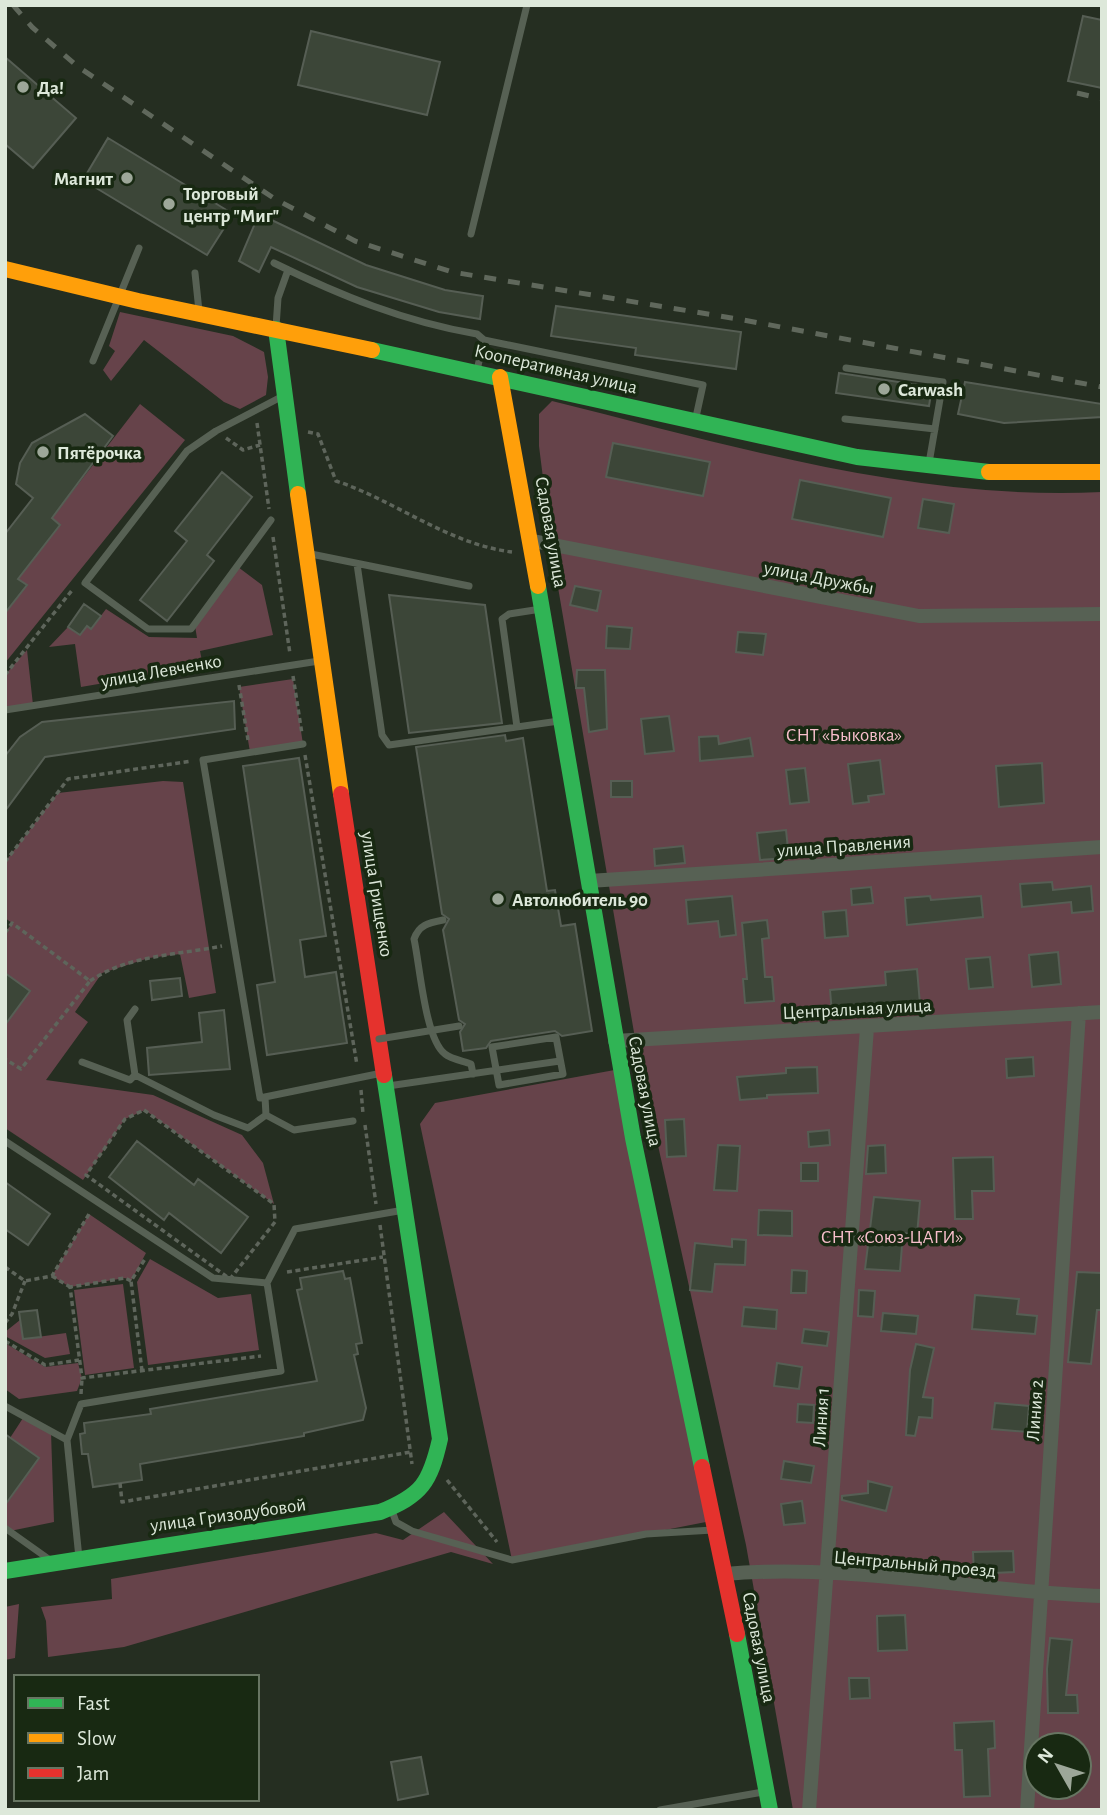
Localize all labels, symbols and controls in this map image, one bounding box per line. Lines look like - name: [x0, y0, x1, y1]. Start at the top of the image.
- marker: Да!: [15, 79, 31, 95]
- place label: Да!: [37, 79, 64, 98]
- place label: Магнит: [54, 170, 114, 189]
- marker: Магнит: [119, 170, 135, 186]
- place label: Торговый центр "Миг": [183, 185, 279, 226]
- marker: Торговый центр "Миг": [161, 196, 177, 212]
- street label: Кооперативная улица: [472, 341, 639, 398]
- marker: Carwash: [876, 381, 892, 397]
- place label: Carwash: [898, 381, 963, 400]
- marker: Пятёрочка: [35, 444, 51, 460]
- place label: Пятёрочка: [57, 444, 142, 463]
- street label: Садовая улица: [531, 475, 570, 590]
- street label: улица Дружбы: [761, 558, 875, 598]
- street label: улица Левченко: [99, 652, 223, 692]
- park label: СНТ «Быковка»: [786, 726, 902, 745]
- street label: улица Грищенко: [357, 829, 396, 958]
- street label: улица Правления: [775, 832, 912, 861]
- marker: Автолюбитель 90: [490, 891, 506, 907]
- place label: Автолюбитель 90: [512, 891, 648, 910]
- street label: Центральная улица: [782, 996, 933, 1023]
- street label: Садовая улица: [624, 1034, 665, 1149]
- park label: СНТ «Союз-ЦАГИ»: [821, 1228, 963, 1247]
- street label: Линия 2: [1024, 1378, 1047, 1441]
- street label: Линия 1: [810, 1387, 833, 1447]
- street label: улица Гризодубовой: [148, 1495, 307, 1536]
- street label: Центральный проезд: [833, 1548, 997, 1581]
- street label: Садовая улица: [738, 1590, 779, 1705]
- legend: [14, 1675, 259, 1801]
- text: Fast: [77, 1693, 110, 1714]
- text: Slow: [77, 1728, 116, 1749]
- north arrow: [1023, 1731, 1093, 1801]
- text: N: [1034, 1745, 1057, 1767]
- text: Jam: [77, 1763, 109, 1784]

